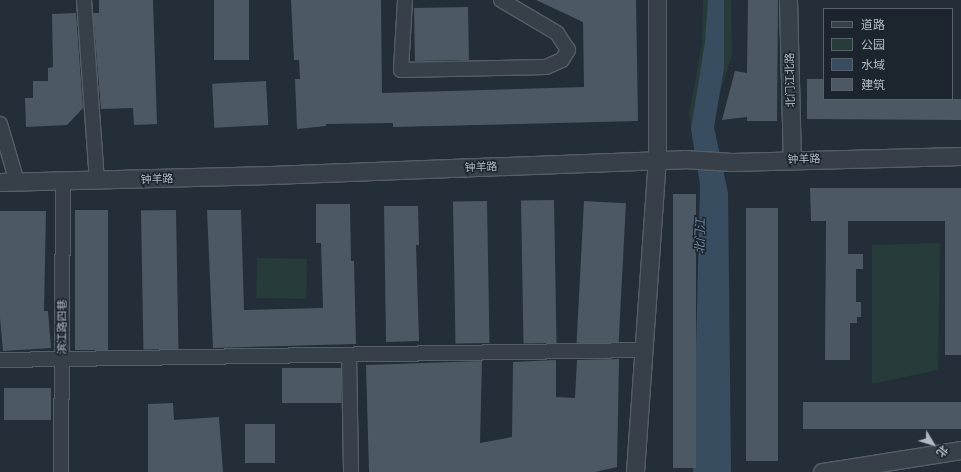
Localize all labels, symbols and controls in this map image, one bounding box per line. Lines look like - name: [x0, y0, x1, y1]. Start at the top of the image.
- legend: [823, 8, 953, 100]
- text: 道路: [861, 17, 885, 33]
- text: 公园: [861, 37, 885, 53]
- street label: 北门江北路: [783, 52, 797, 108]
- text: 水域: [861, 57, 885, 73]
- text: 建筑: [861, 77, 885, 93]
- street label: 钟羊路: [787, 152, 821, 166]
- street label: 钟羊路: [464, 160, 498, 174]
- street label: 钟羊路: [140, 172, 174, 186]
- water label: 北门江: [693, 218, 709, 254]
- street label: 滨江路四巷: [55, 300, 69, 354]
- north arrow: [913, 424, 953, 464]
- text: 北: [934, 443, 951, 460]

